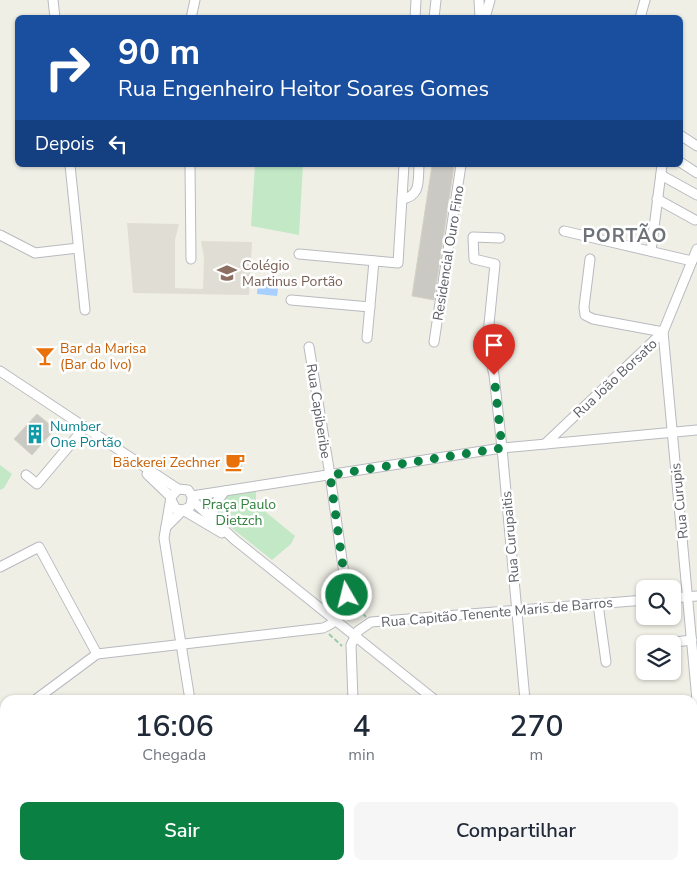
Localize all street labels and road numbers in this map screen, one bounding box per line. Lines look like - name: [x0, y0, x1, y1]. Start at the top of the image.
- street label: Residencial Ouro Fino: [428, 184, 469, 322]
- street label: Rua João Borsato: [569, 334, 662, 422]
- street label: Rua Capiberibe: [302, 362, 335, 460]
- street label: Rua Curupis: [666, 462, 693, 540]
- street label: Rua Curupaitis: [497, 490, 524, 584]
- street label: Rua Capitão Tenente Maris de Barros: [380, 593, 614, 632]

